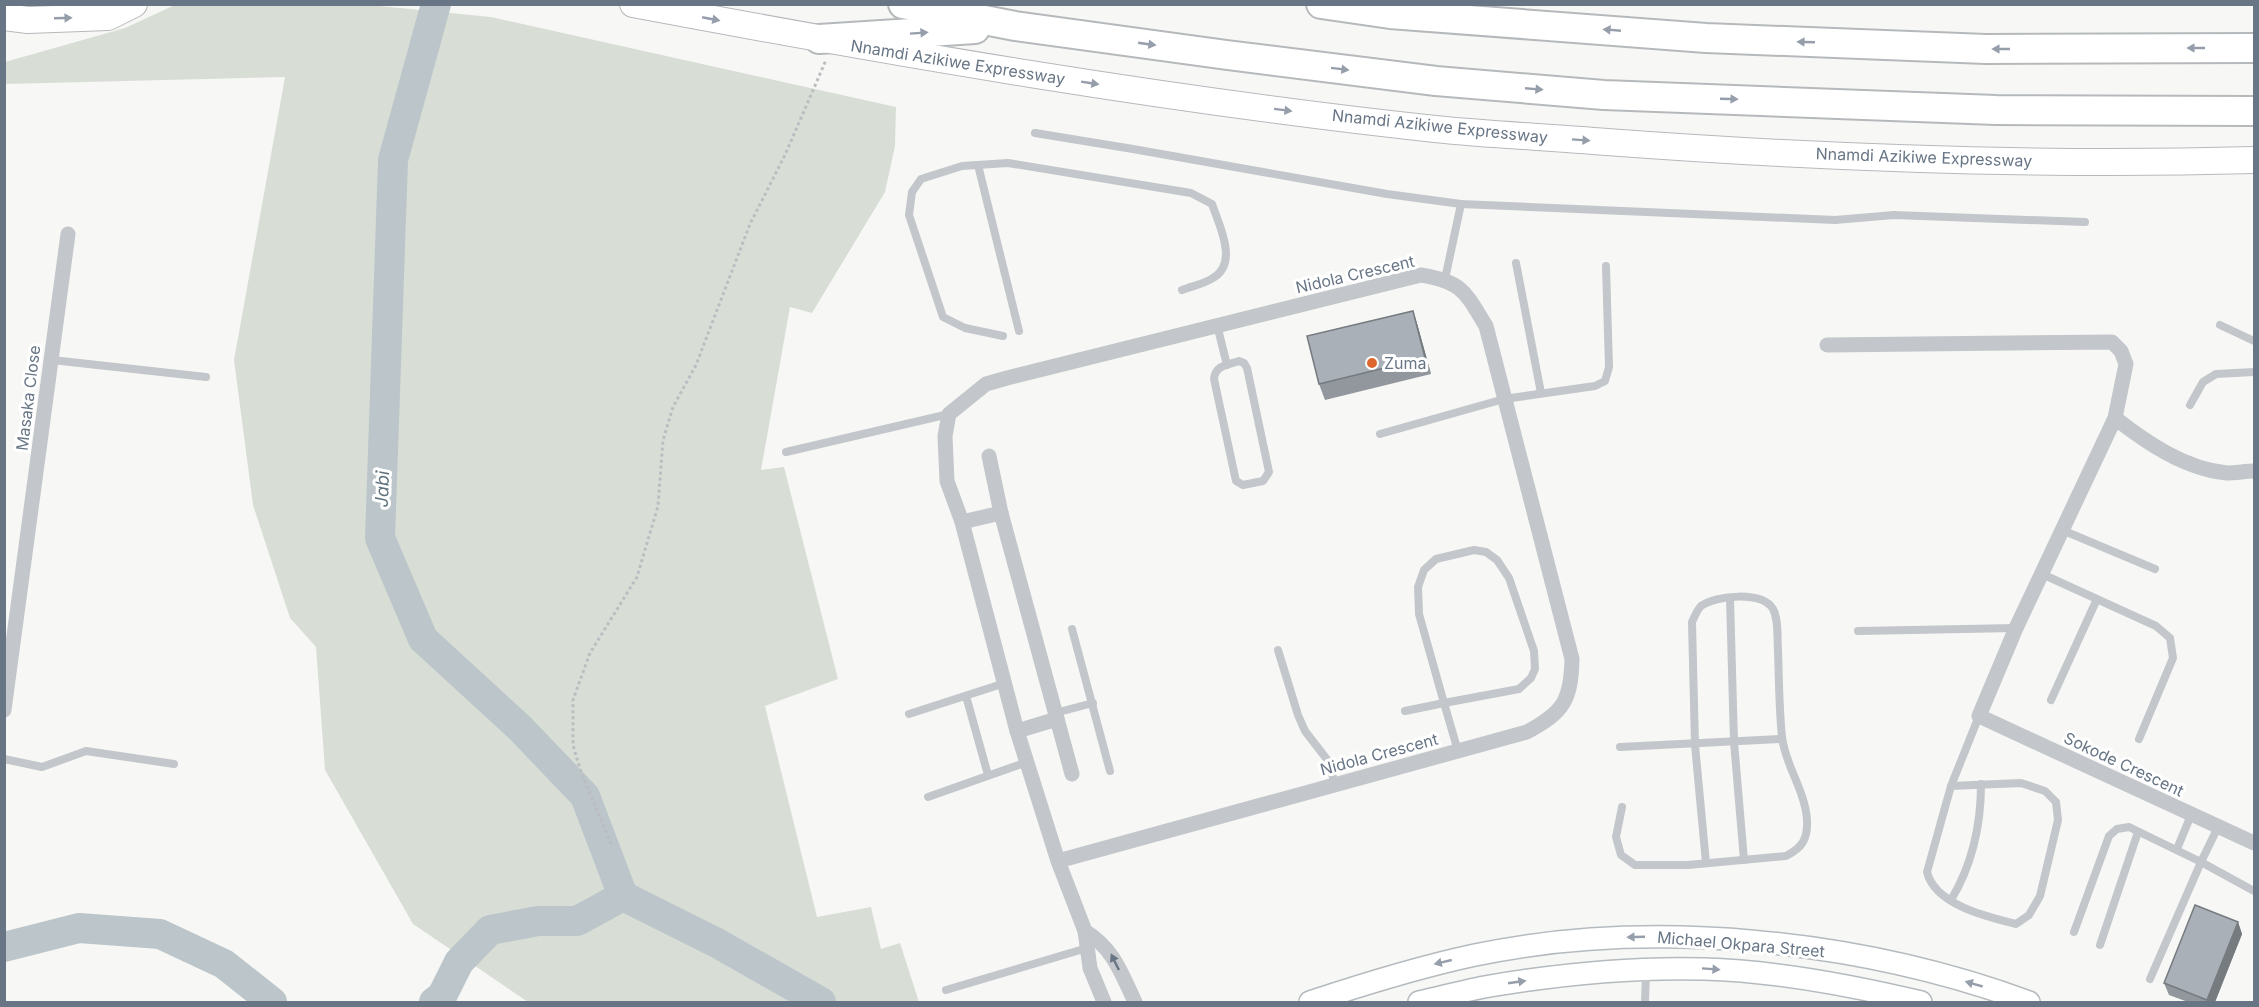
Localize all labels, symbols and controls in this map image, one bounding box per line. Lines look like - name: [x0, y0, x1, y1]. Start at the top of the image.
- one-way arrow: [53, 14, 72, 23]
- one-way arrow: [702, 15, 721, 24]
- one-way arrow: [1602, 25, 1621, 35]
- one-way arrow: [909, 28, 928, 37]
- street label: Nnamdi Azikiwe Expressway: [849, 35, 1067, 89]
- one-way arrow: [1797, 37, 1816, 46]
- one-way arrow: [1137, 39, 1156, 48]
- one-way arrow: [2187, 43, 2206, 53]
- one-way arrow: [1992, 44, 2011, 54]
- one-way arrow: [1331, 64, 1350, 74]
- one-way arrow: [1080, 78, 1099, 87]
- one-way arrow: [1525, 84, 1544, 94]
- one-way arrow: [1719, 95, 1738, 104]
- one-way arrow: [1273, 105, 1292, 114]
- street label: Nnamdi Azikiwe Expressway: [1331, 105, 1549, 147]
- one-way arrow: [1572, 135, 1591, 145]
- street label: Nnamdi Azikiwe Expressway: [1815, 143, 2033, 171]
- street label: Nidola Crescent: [1294, 251, 1416, 297]
- street label: Masaka Close: [12, 344, 44, 452]
- place label: Zuma: [1384, 353, 1427, 373]
- marker: Zuma: [1365, 356, 1379, 370]
- water label: Jabi: [371, 470, 393, 508]
- street label: Sokode Crescent: [2061, 727, 2187, 801]
- street label: Nidola Crescent: [1318, 729, 1440, 779]
- street label: Michael Okpara Street: [1656, 927, 1826, 961]
- one-way arrow: [1627, 933, 1646, 942]
- one-way arrow: [1111, 954, 1120, 971]
- one-way arrow: [1434, 958, 1452, 968]
- one-way arrow: [1702, 965, 1721, 974]
- one-way arrow: [1508, 977, 1527, 986]
- one-way arrow: [1964, 979, 1982, 988]

